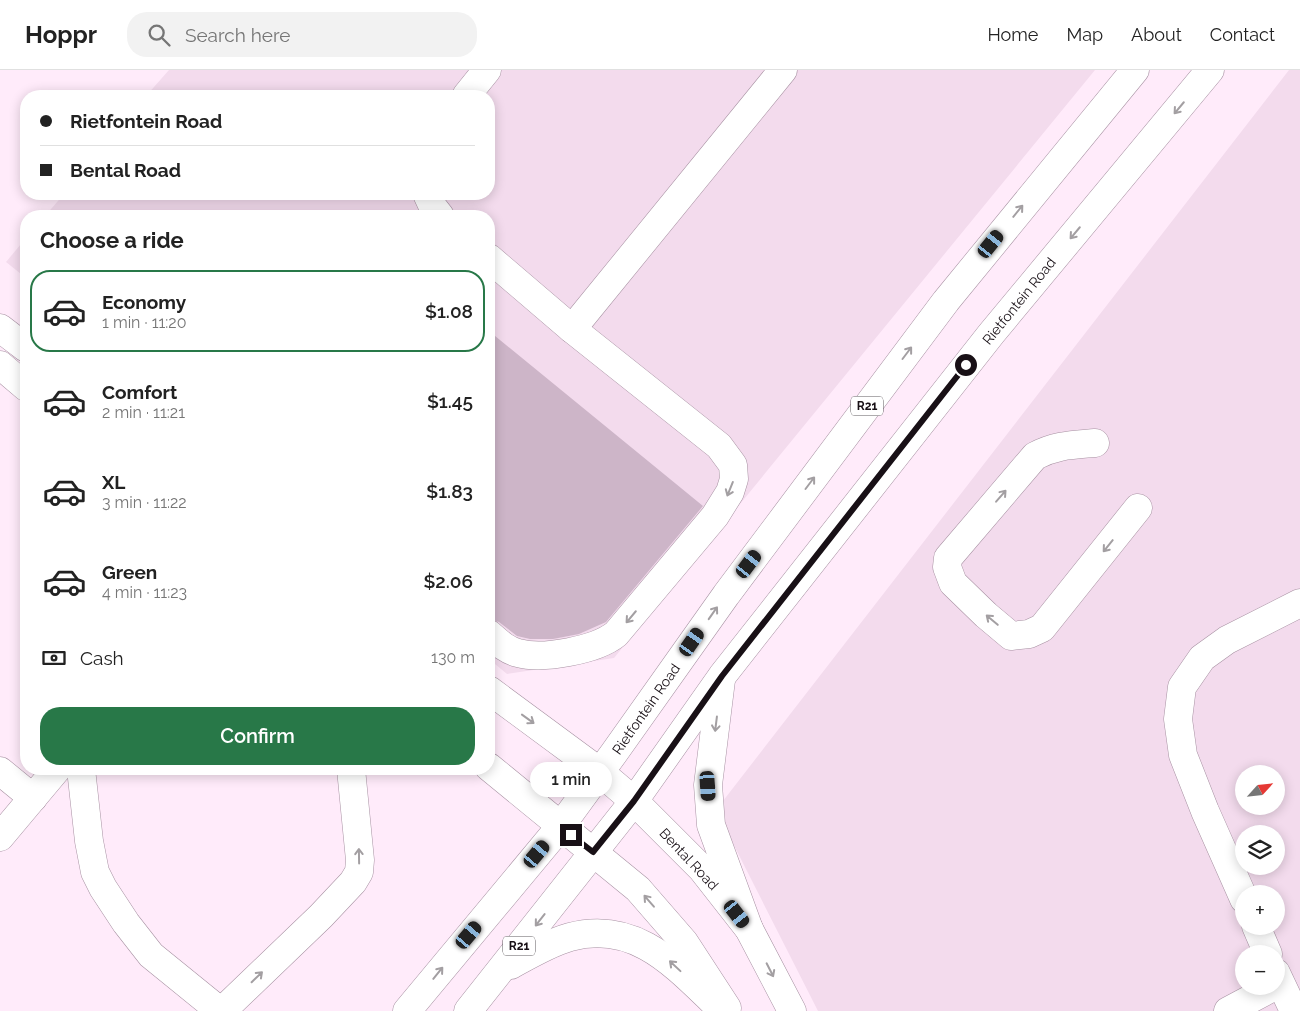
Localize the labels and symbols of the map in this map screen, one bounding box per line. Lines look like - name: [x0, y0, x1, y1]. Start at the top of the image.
- one-way arrow: [1173, 101, 1184, 114]
- one-way arrow: [1013, 205, 1024, 218]
- one-way arrow: [1069, 226, 1081, 239]
- car: [975, 228, 1006, 260]
- street label: Rietfontein Road: [979, 254, 1059, 348]
- one-way arrow: [902, 346, 912, 360]
- route start: [955, 354, 977, 376]
- road number: R21: [851, 396, 883, 416]
- one-way arrow: [805, 476, 815, 490]
- one-way arrow: [725, 481, 734, 496]
- one-way arrow: [996, 490, 1007, 503]
- one-way arrow: [1102, 539, 1113, 552]
- car: [733, 548, 764, 580]
- one-way arrow: [708, 606, 718, 620]
- one-way arrow: [625, 610, 636, 623]
- one-way arrow: [986, 615, 999, 626]
- car: [677, 625, 706, 659]
- street label: Rietfontein Road: [609, 661, 683, 757]
- one-way arrow: [521, 713, 534, 724]
- one-way arrow: [710, 716, 720, 732]
- callout: 1 min: [530, 762, 612, 798]
- north arrow: [1235, 765, 1285, 815]
- car: [699, 771, 716, 801]
- route end: [560, 824, 582, 846]
- street label: Bental Road: [656, 825, 722, 893]
- car: [521, 838, 552, 870]
- one-way arrow: [355, 849, 364, 865]
- one-way arrow: [643, 895, 655, 908]
- car: [721, 898, 752, 930]
- one-way arrow: [535, 913, 545, 927]
- car: [453, 919, 484, 951]
- road number: R21: [503, 936, 535, 956]
- one-way arrow: [668, 960, 681, 972]
- one-way arrow: [766, 962, 775, 977]
- one-way arrow: [432, 967, 444, 980]
- one-way arrow: [251, 971, 263, 983]

